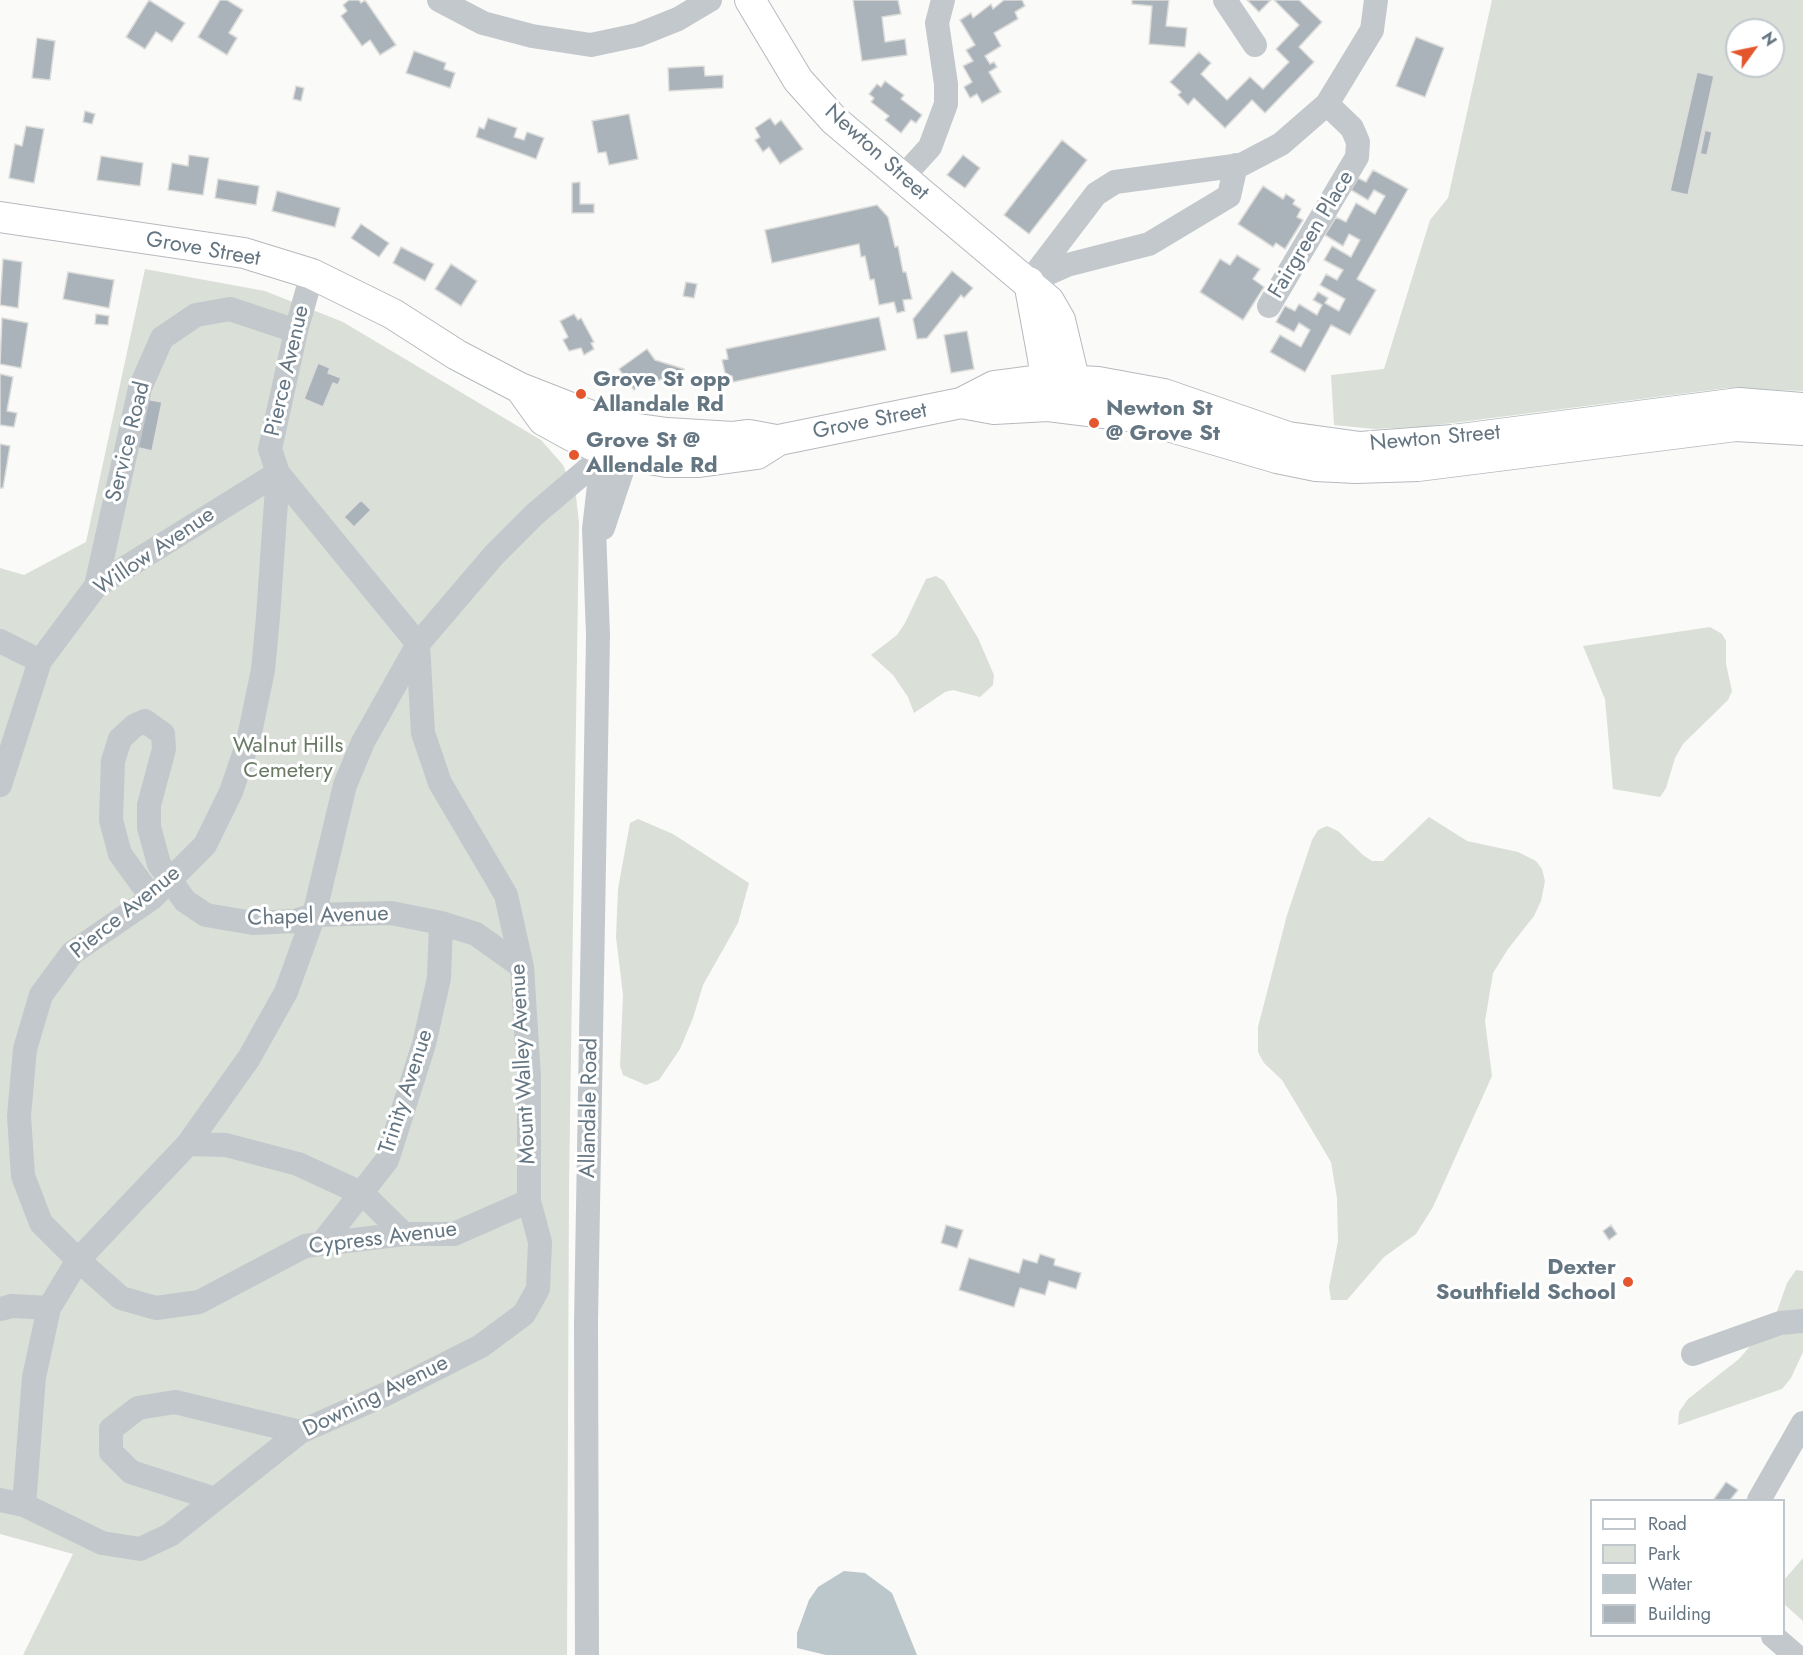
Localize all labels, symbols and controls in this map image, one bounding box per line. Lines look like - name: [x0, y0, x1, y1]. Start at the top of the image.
- north arrow: [1725, 18, 1785, 78]
- text: N: [1756, 27, 1782, 51]
- street label: Newton Street: [819, 99, 933, 207]
- street label: Fairgreen Place: [1264, 166, 1360, 304]
- street label: Grove Street: [144, 227, 262, 273]
- street label: Pierce Avenue: [260, 303, 316, 439]
- place label: Grove St opp Allandale Rd: [593, 368, 730, 420]
- street label: Service Road: [101, 379, 157, 505]
- marker: Grove St opp Allandale Rd: [574, 387, 588, 401]
- place label: Newton St @ Grove St: [1106, 397, 1220, 448]
- street label: Grove Street: [811, 398, 929, 446]
- marker: Newton St @ Grove St: [1087, 416, 1101, 430]
- street label: Newton Street: [1369, 420, 1501, 458]
- place label: Grove St @ Allendale Rd: [586, 429, 718, 481]
- marker: Grove St @ Allendale Rd: [567, 448, 581, 462]
- street label: Willow Avenue: [90, 502, 220, 602]
- park label: Walnut Hills Cemetery: [233, 734, 343, 786]
- street label: Pierce Avenue: [66, 861, 186, 965]
- street label: Chapel Avenue: [247, 901, 389, 933]
- street label: Mount Walley Avenue: [506, 963, 542, 1165]
- street label: Trinity Avenue: [374, 1027, 440, 1157]
- street label: Allandale Road: [576, 1038, 604, 1178]
- street label: Cypress Avenue: [308, 1217, 458, 1261]
- place label: Dexter Southfield School: [1436, 1256, 1616, 1308]
- marker: Dexter Southfield School: [1621, 1275, 1635, 1289]
- street label: Downing Avenue: [299, 1350, 453, 1444]
- legend: [1590, 1499, 1785, 1637]
- text: Road: [1648, 1511, 1687, 1537]
- text: Park: [1648, 1541, 1680, 1567]
- text: Water: [1648, 1571, 1692, 1597]
- text: Building: [1648, 1601, 1711, 1627]

